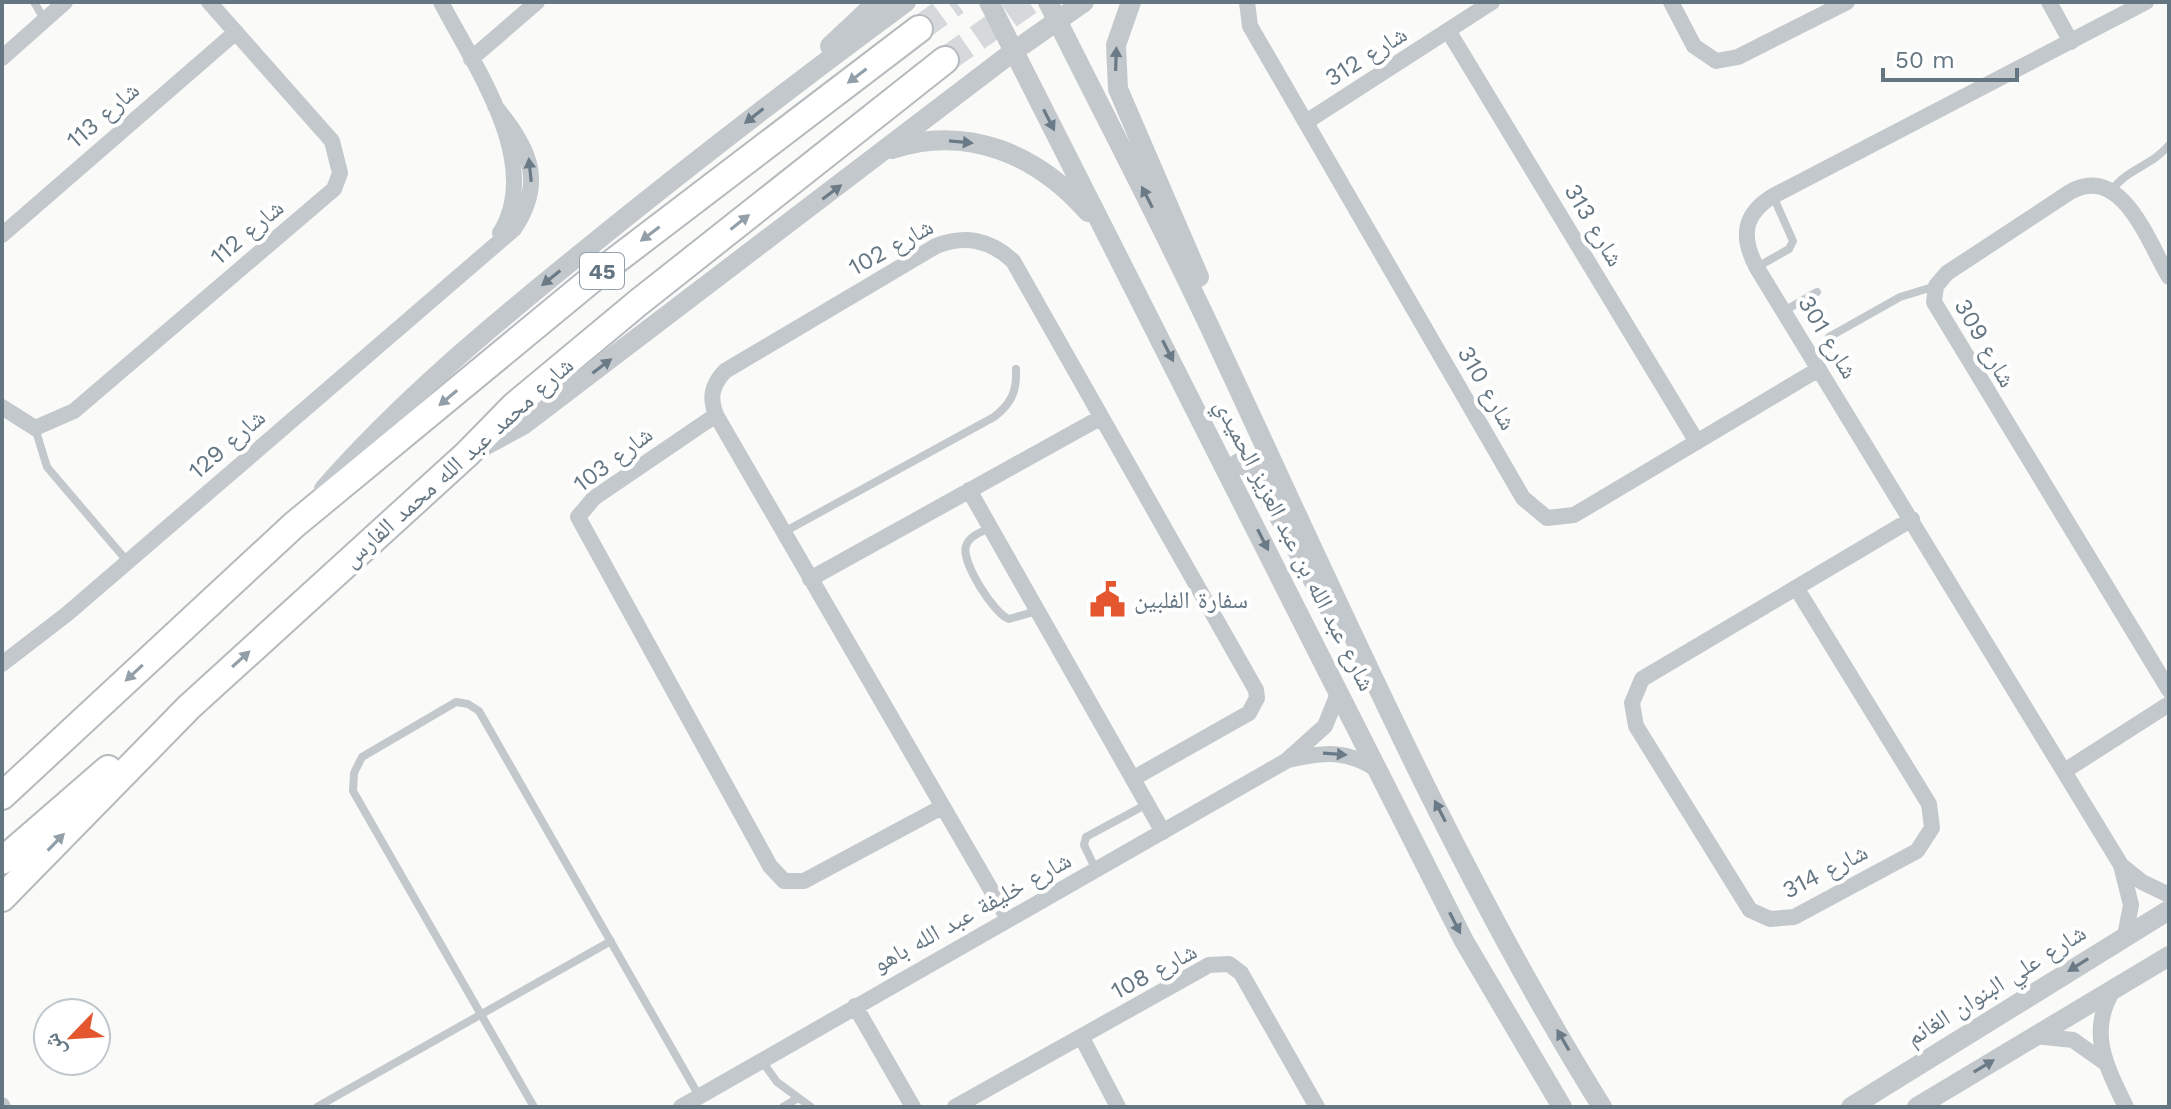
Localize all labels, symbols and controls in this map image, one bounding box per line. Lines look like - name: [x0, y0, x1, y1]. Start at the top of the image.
- street label: شارع 312: [1320, 20, 1413, 93]
- scale bar: [1883, 32, 2017, 82]
- one-way arrow: [1109, 46, 1122, 71]
- text: 50 m: [1895, 46, 1955, 74]
- one-way arrow: [847, 68, 867, 84]
- street label: شارع 113: [61, 76, 145, 155]
- one-way arrow: [744, 107, 764, 124]
- one-way arrow: [1042, 109, 1056, 131]
- one-way arrow: [949, 135, 974, 148]
- one-way arrow: [523, 158, 536, 183]
- street label: شارع 313: [1558, 179, 1629, 272]
- one-way arrow: [822, 184, 842, 200]
- one-way arrow: [1140, 185, 1153, 208]
- street label: شارع 112: [205, 193, 290, 271]
- street label: شارع 102: [844, 212, 939, 282]
- one-way arrow: [730, 215, 750, 231]
- one-way arrow: [639, 226, 661, 242]
- road number: 45: [580, 253, 624, 289]
- one-way arrow: [541, 269, 561, 286]
- street label: شارع 301: [1791, 290, 1864, 384]
- street label: شارع 309: [1948, 294, 2022, 393]
- one-way arrow: [1161, 340, 1174, 363]
- street label: شارع 310: [1451, 341, 1522, 435]
- street label: شارع محمد عبد الله محمد الفارس: [337, 351, 580, 574]
- one-way arrow: [592, 358, 613, 374]
- one-way arrow: [438, 389, 458, 406]
- street label: شارع عبد الله بن عبد العزيز الحميدي: [1204, 394, 1381, 698]
- street label: شارع 129: [183, 403, 272, 485]
- street label: شارع 103: [568, 420, 659, 499]
- one-way arrow: [1256, 529, 1270, 552]
- public building icon: سفارة الفلبين: [1089, 581, 1127, 619]
- place label: سفارة الفلبين: [1134, 586, 1248, 614]
- one-way arrow: [231, 651, 250, 669]
- one-way arrow: [125, 664, 144, 682]
- one-way arrow: [1322, 748, 1347, 761]
- one-way arrow: [1433, 799, 1447, 822]
- one-way arrow: [47, 833, 65, 852]
- street label: شارع 314: [1778, 838, 1873, 905]
- street label: شارع خليفة عبد الله باهو: [868, 846, 1077, 979]
- one-way arrow: [1448, 911, 1461, 934]
- street label: شارع علي البنوان الغانم: [1901, 918, 2094, 1056]
- street label: شارع 108: [1106, 937, 1202, 1006]
- one-way arrow: [2067, 957, 2090, 972]
- north arrow: [32, 997, 112, 1077]
- one-way arrow: [1556, 1028, 1570, 1051]
- text: ش: [38, 1029, 71, 1061]
- one-way arrow: [1973, 1060, 1995, 1074]

